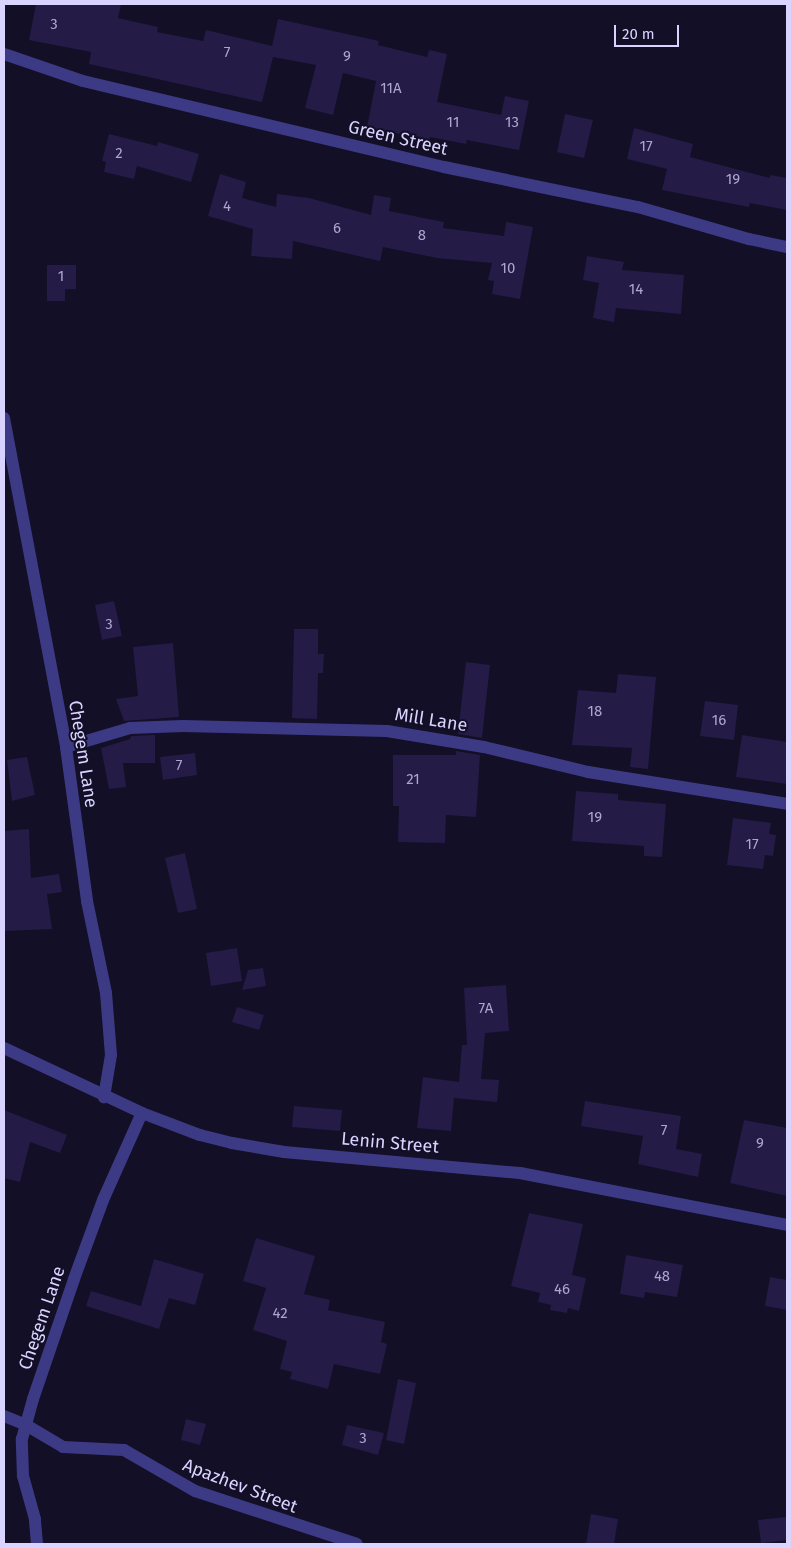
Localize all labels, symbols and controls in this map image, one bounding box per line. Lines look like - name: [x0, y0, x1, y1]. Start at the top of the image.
- scale bar: [616, 15, 681, 47]
- house number: 3: [50, 16, 58, 34]
- text: 20 m: [622, 25, 655, 43]
- house number: 7: [224, 44, 230, 62]
- house number: 9: [343, 48, 351, 66]
- house number: 11А: [380, 80, 402, 98]
- house number: 11: [447, 114, 459, 132]
- house number: 13: [505, 114, 519, 132]
- street label: Green Street: [346, 116, 450, 160]
- house number: 17: [639, 138, 653, 156]
- house number: 2: [115, 145, 123, 163]
- house number: 19: [726, 171, 740, 189]
- house number: 4: [223, 198, 231, 216]
- house number: 6: [333, 220, 341, 238]
- house number: 8: [418, 227, 426, 245]
- house number: 10: [501, 260, 515, 278]
- house number: 1: [58, 268, 64, 286]
- house number: 14: [629, 281, 643, 299]
- house number: 3: [105, 616, 113, 634]
- street label: Chegem Lane: [64, 699, 102, 809]
- house number: 18: [588, 703, 602, 721]
- street label: Mill Lane: [393, 704, 469, 736]
- house number: 16: [712, 712, 726, 730]
- house number: 7: [176, 757, 182, 775]
- house number: 21: [406, 771, 420, 789]
- house number: 19: [588, 809, 602, 827]
- house number: 17: [745, 836, 759, 854]
- house number: 7А: [479, 1000, 493, 1018]
- house number: 7: [661, 1122, 667, 1140]
- street label: Lenin Street: [340, 1128, 440, 1158]
- house number: 9: [756, 1135, 764, 1153]
- street label: Chegem Lane: [14, 1263, 70, 1373]
- house number: 48: [654, 1268, 670, 1286]
- house number: 46: [554, 1281, 570, 1299]
- house number: 42: [272, 1305, 288, 1323]
- house number: 3: [359, 1430, 367, 1448]
- street label: Apazhev Street: [180, 1454, 300, 1518]

